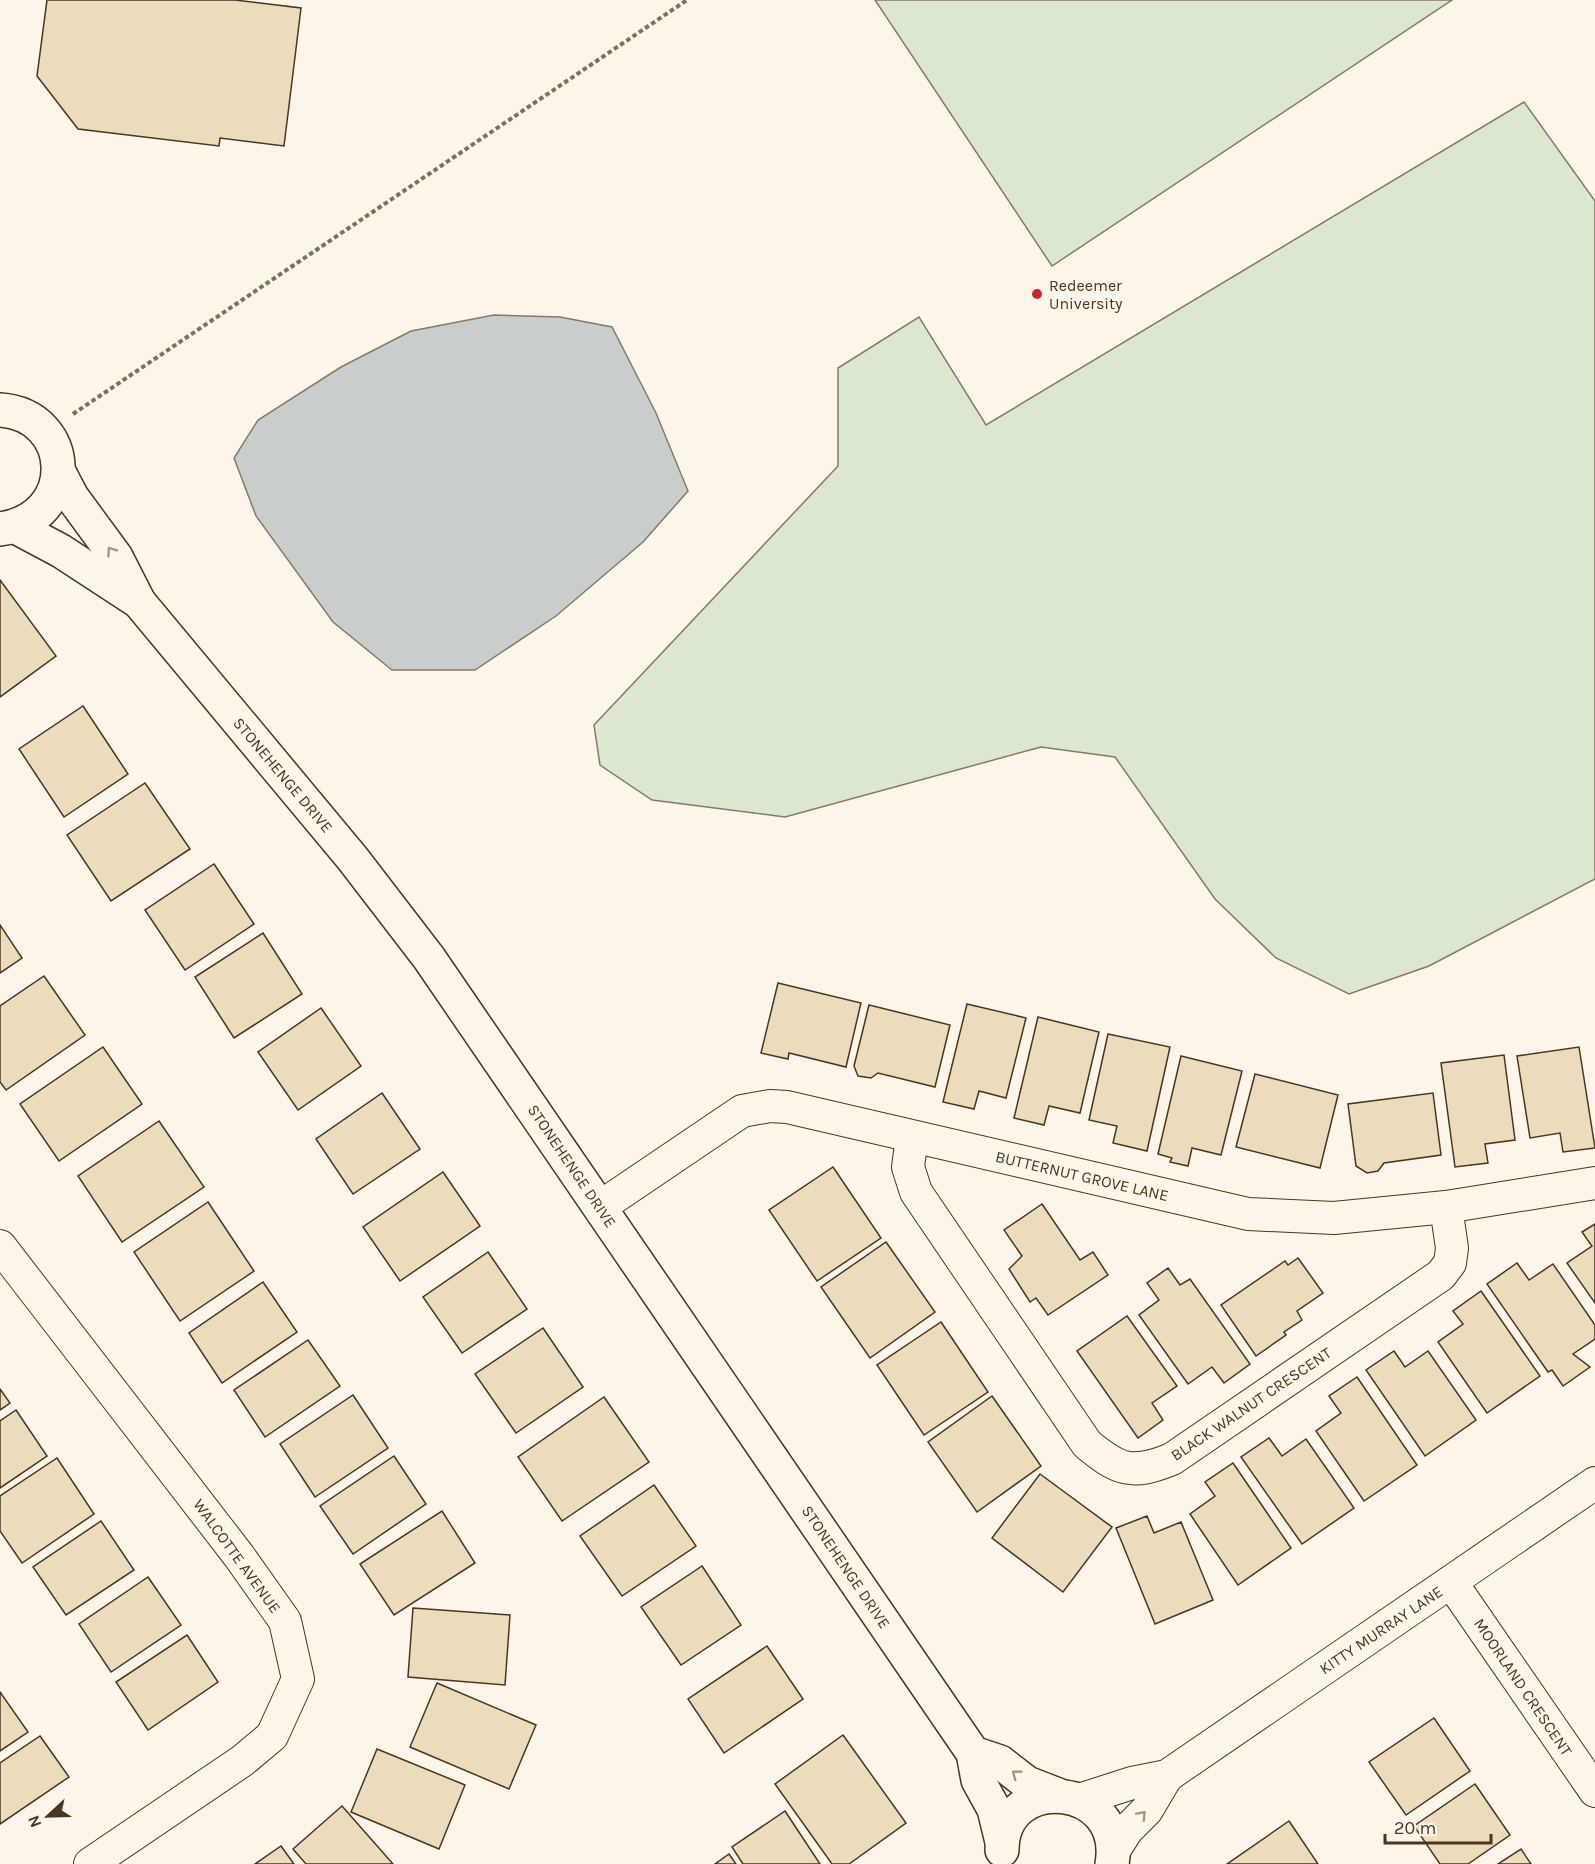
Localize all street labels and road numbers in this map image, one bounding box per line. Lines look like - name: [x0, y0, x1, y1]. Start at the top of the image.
- street label: STONEHENGE DRIVE: [229, 714, 337, 836]
- street label: STONEHENGE DRIVE: [524, 1101, 620, 1231]
- street label: BUTTERNUT GROVE LANE: [994, 1147, 1170, 1205]
- street label: BLACK WALNUT CRESCENT: [1167, 1343, 1335, 1465]
- street label: WALCOTTE AVENUE: [189, 1495, 285, 1617]
- street label: STONEHENGE DRIVE: [798, 1502, 894, 1632]
- street label: KITTY MURRAY LANE: [1316, 1582, 1446, 1678]
- street label: MOORLAND CRESCENT: [1470, 1615, 1576, 1759]

